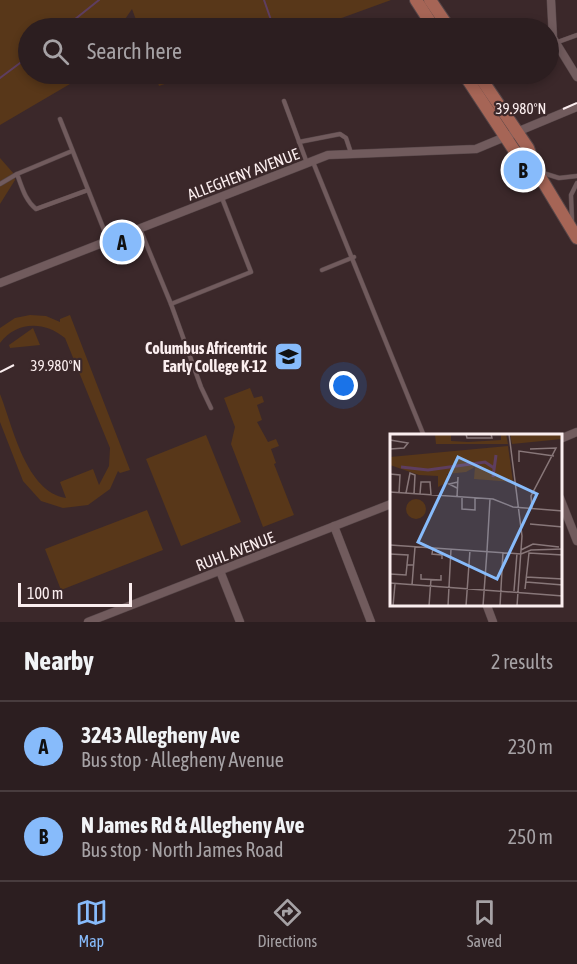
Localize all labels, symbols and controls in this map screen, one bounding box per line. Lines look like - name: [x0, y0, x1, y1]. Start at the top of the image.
- search box: [18, 18, 559, 84]
- icon: search: [39, 35, 72, 68]
- text: Search here: [87, 38, 182, 64]
- text: 39.980°N: [496, 100, 546, 117]
- street label: ALLEGHENY AVENUE: [185, 144, 302, 204]
- pin: B: [504, 148, 542, 192]
- pin: A: [102, 220, 142, 264]
- place label: Columbus Africentric Early College K-12: [145, 339, 267, 375]
- school or university icon: Columbus Africentric Early College K-12: [272, 341, 304, 373]
- text: 39.980°N: [31, 357, 81, 374]
- your location: [329, 371, 358, 400]
- inset map: [390, 434, 562, 607]
- street label: RUHL AVENUE: [193, 528, 277, 574]
- scale bar: [18, 580, 132, 608]
- text: 100 m: [27, 584, 63, 602]
- text: Nearby: [24, 646, 94, 676]
- text: 2 results: [491, 650, 553, 673]
- text: 3243 Allegheny Ave: [81, 722, 240, 748]
- text: A: [39, 735, 48, 758]
- text: 230 m: [508, 735, 553, 758]
- text: Bus stop · Allegheny Avenue: [81, 748, 284, 771]
- text: N James Rd & Allegheny Ave: [81, 812, 304, 838]
- text: B: [39, 825, 48, 848]
- text: 250 m: [508, 825, 553, 848]
- text: Bus stop · North James Road: [81, 838, 283, 861]
- tab: Map: [75, 896, 108, 950]
- tab: Directions: [257, 896, 317, 950]
- tab: Saved: [467, 896, 502, 950]

